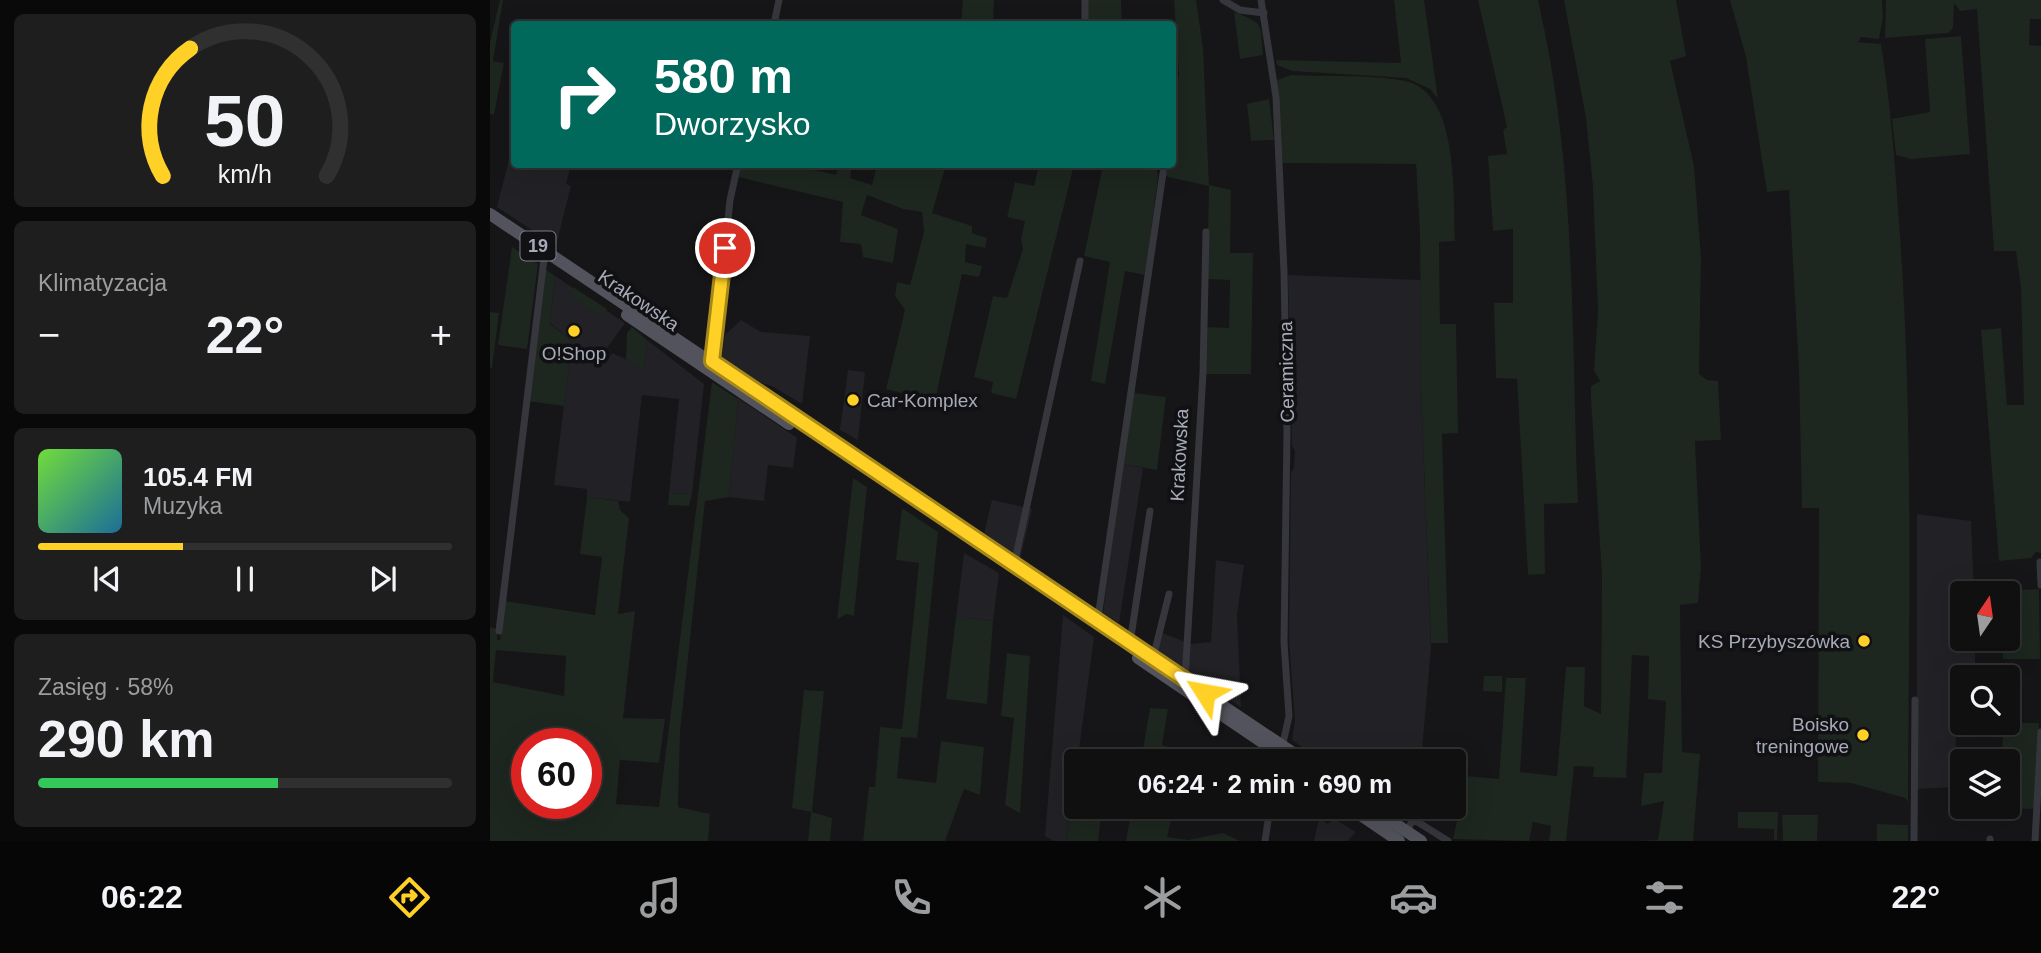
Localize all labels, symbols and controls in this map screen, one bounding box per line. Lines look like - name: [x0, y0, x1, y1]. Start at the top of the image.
- icon: right: [539, 49, 630, 140]
- text: 580 m: [654, 49, 793, 103]
- text: 50: [205, 81, 285, 162]
- text: Dworzysko: [654, 106, 810, 142]
- text: km/h: [218, 160, 272, 188]
- pin: [695, 218, 755, 278]
- icon: arrive: [706, 229, 744, 267]
- road number: 19: [520, 232, 556, 260]
- street label: Krakowska: [594, 266, 683, 335]
- text: Klimatyzacja: [38, 270, 167, 296]
- text: 22°: [206, 306, 284, 364]
- text: −: [38, 314, 60, 356]
- text: +: [430, 314, 452, 356]
- street label: Ceramiczna: [1275, 321, 1298, 423]
- marker: O!Shop: [566, 323, 582, 339]
- place label: O!Shop: [542, 343, 606, 364]
- place label: Car-Komplex: [867, 390, 978, 411]
- marker: Car-Komplex: [845, 392, 861, 408]
- street label: Krakowska: [1167, 408, 1192, 502]
- text: 105.4 FM: [143, 462, 253, 492]
- text: Muzyka: [143, 493, 222, 519]
- icon: previous: [88, 560, 126, 598]
- icon: pause: [226, 560, 264, 598]
- icon: next: [364, 560, 402, 598]
- north arrow: [1950, 581, 2020, 651]
- map controls: [1950, 581, 2020, 819]
- place label: KS Przybyszówka: [1698, 631, 1850, 652]
- marker: KS Przybyszówka: [1856, 633, 1872, 649]
- position arrow: [1168, 656, 1242, 730]
- button: search: [1950, 665, 2020, 735]
- text: Zasięg · 58%: [38, 674, 174, 700]
- text: 290 km: [38, 710, 214, 768]
- place label: Boisko treningowe: [1756, 714, 1849, 757]
- marker: Boisko treningowe: [1855, 727, 1871, 743]
- speed limit sign: 60: [511, 728, 602, 819]
- button: layers: [1950, 749, 2020, 819]
- text: 06:24 · 2 min · 690 m: [1138, 769, 1392, 799]
- icon: directions: [385, 873, 434, 922]
- icon: music: [636, 873, 685, 922]
- icon: phone: [887, 873, 936, 922]
- icon: climate: [1138, 873, 1187, 922]
- icon: car: [1389, 873, 1438, 922]
- icon: filters: [1640, 873, 1689, 922]
- text: 06:22: [101, 879, 183, 915]
- text: 22°: [1892, 879, 1940, 915]

